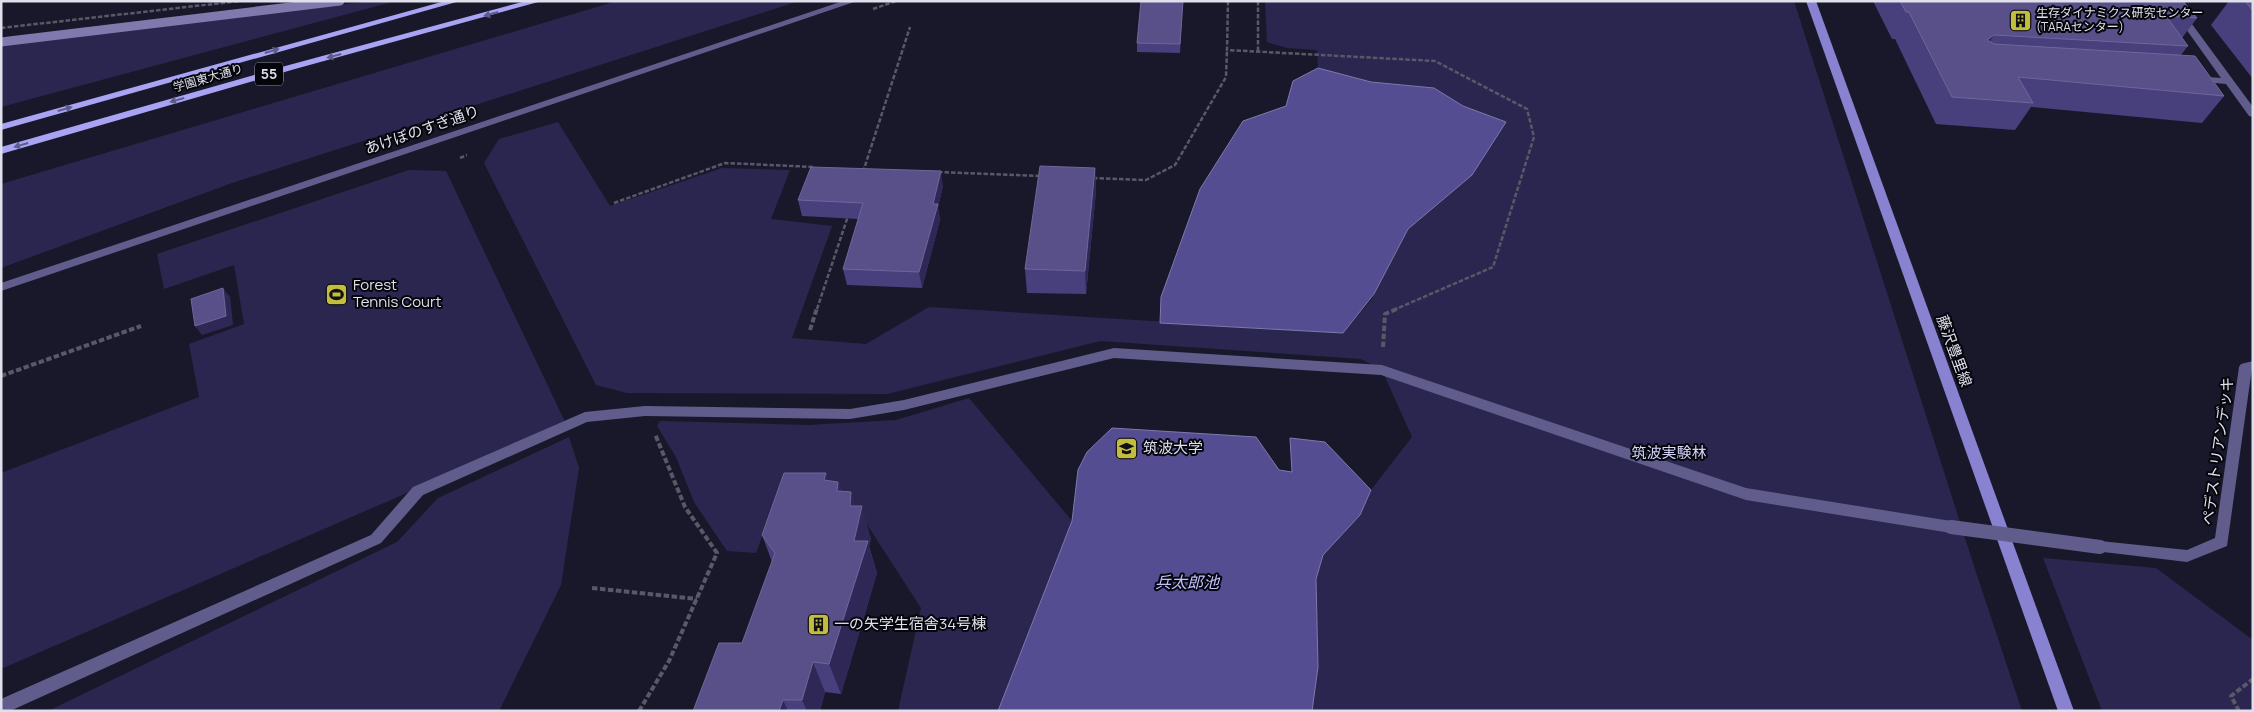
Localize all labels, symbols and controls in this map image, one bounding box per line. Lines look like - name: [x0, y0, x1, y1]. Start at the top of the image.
- place label: 生存ダイナミクス研究センター (TARAセンター): [2036, 4, 2203, 35]
- building icon: 生存ダイナミクス研究センター (TARAセンター): [2008, 8, 2032, 32]
- one-way arrow: [483, 10, 498, 18]
- one-way arrow: [265, 46, 280, 54]
- one-way arrow: [326, 52, 341, 60]
- street label: 学園東大通り: [171, 59, 245, 96]
- road number: 55: [255, 62, 283, 86]
- one-way arrow: [170, 97, 185, 105]
- street label: あけぼのすぎ通り: [362, 100, 482, 159]
- one-way arrow: [57, 105, 73, 113]
- one-way arrow: [14, 142, 29, 150]
- place label: Forest Tennis Court: [353, 274, 441, 312]
- sports icon: Forest Tennis Court: [325, 282, 349, 306]
- street label: 藤沢豊里線: [1932, 312, 1977, 390]
- street label: ペデストリアンデッキ: [2197, 375, 2238, 526]
- school or university icon: 筑波大学: [1115, 436, 1139, 460]
- place label: 筑波大学: [1143, 437, 1203, 458]
- park label: 筑波実験林: [1631, 442, 1707, 463]
- water label: 兵太郎池: [1155, 571, 1221, 593]
- building icon: 一の矢学生宿舎34号棟: [806, 612, 830, 636]
- place label: 一の矢学生宿舎34号棟: [834, 613, 986, 634]

